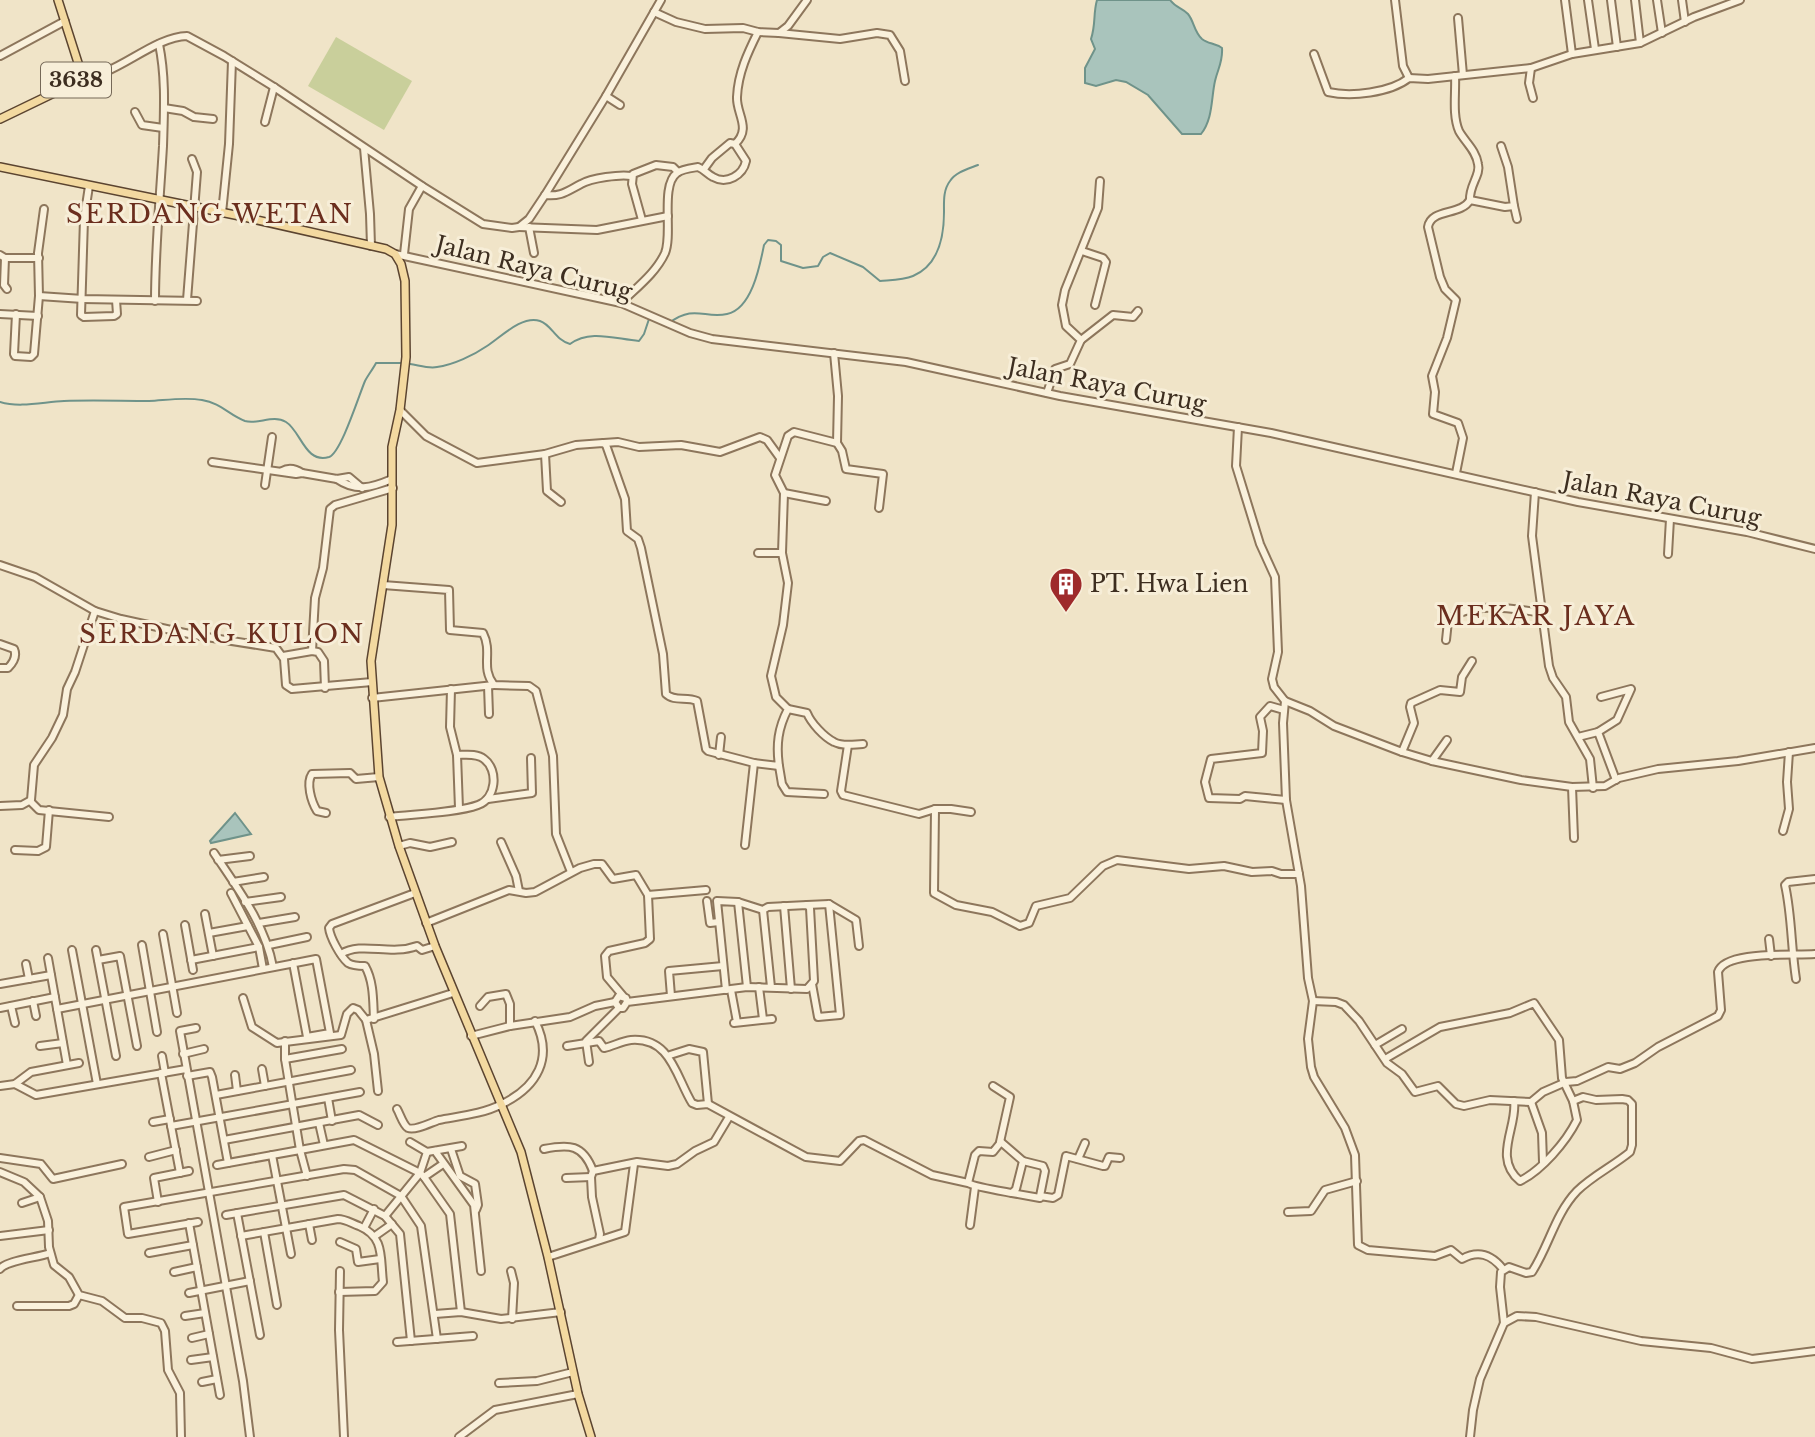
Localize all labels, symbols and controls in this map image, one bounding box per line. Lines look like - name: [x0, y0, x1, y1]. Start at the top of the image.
- road number: 3638: [41, 62, 111, 98]
- district label: SERDANG WETAN: [66, 198, 354, 230]
- street label: Jalan Raya Curug: [430, 229, 635, 306]
- street label: Jalan Raya Curug: [1002, 351, 1209, 418]
- street label: Jalan Raya Curug: [1557, 465, 1764, 532]
- building icon: PT. Hwa Lien: [1047, 565, 1085, 614]
- place label: PT. Hwa Lien: [1090, 570, 1248, 598]
- district label: MEKAR JAYA: [1436, 600, 1636, 632]
- district label: SERDANG KULON: [79, 618, 365, 650]

